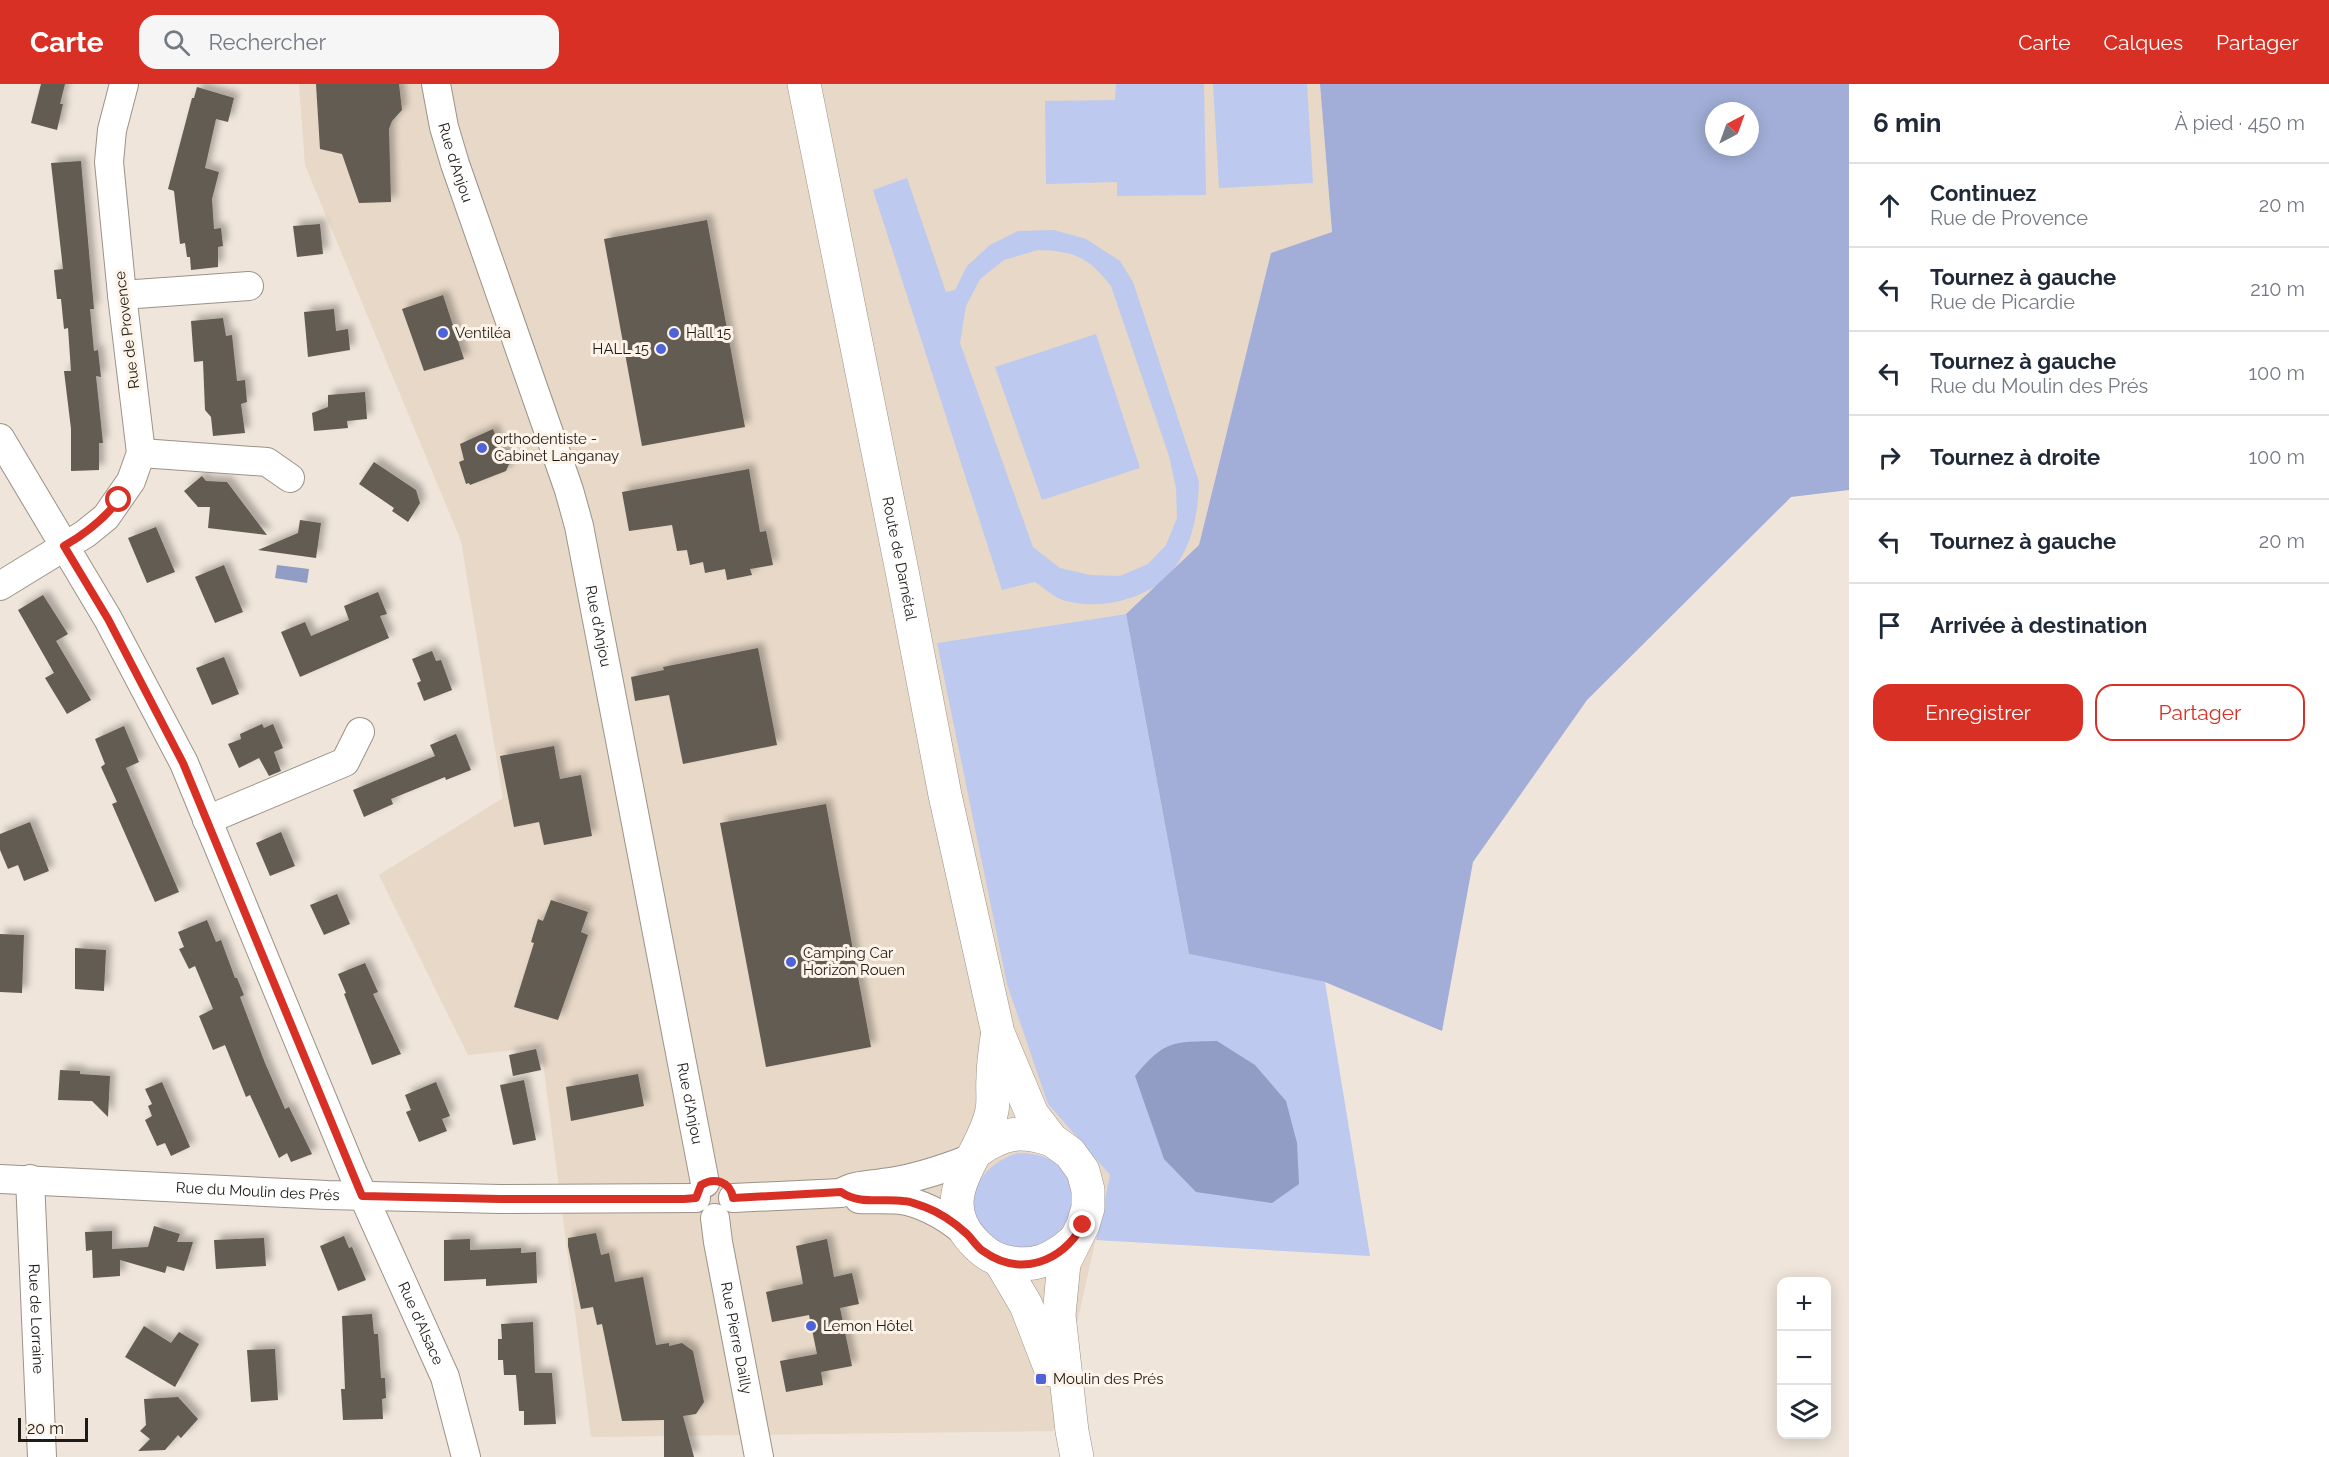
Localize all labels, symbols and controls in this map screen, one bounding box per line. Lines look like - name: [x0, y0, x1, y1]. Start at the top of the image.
- search box: [139, 15, 559, 69]
- text: Carte: [30, 26, 103, 59]
- icon: search: [160, 26, 193, 59]
- text: Rechercher: [208, 29, 326, 55]
- text: Carte: [2018, 30, 2071, 55]
- text: Calques: [2104, 30, 2183, 55]
- text: Partager: [2216, 30, 2299, 55]
- north arrow: [1705, 102, 1759, 156]
- text: 6 min: [1873, 108, 1942, 138]
- text: À pied · 450 m: [2175, 111, 2305, 135]
- street label: Rue d'Anjou: [434, 121, 477, 205]
- text: Continuez: [1930, 180, 2036, 206]
- icon: ahead: [1873, 189, 1906, 222]
- text: 20 m: [2259, 193, 2305, 217]
- text: Rue de Provence: [1930, 206, 2088, 230]
- text: Tournez à gauche: [1930, 264, 2116, 290]
- street label: Rue de Provence: [111, 270, 143, 390]
- icon: left: [1873, 273, 1906, 306]
- text: 210 m: [2250, 277, 2305, 301]
- text: Rue de Picardie: [1930, 290, 2075, 314]
- place label: Ventiléa: [455, 324, 511, 342]
- place label: Hall 15: [686, 324, 731, 342]
- marker: Ventiléa: [436, 326, 450, 340]
- marker: Hall 15: [667, 326, 681, 340]
- place label: HALL 15: [592, 340, 649, 358]
- marker: HALL 15: [654, 342, 668, 356]
- text: Tournez à gauche: [1930, 348, 2116, 374]
- icon: left: [1873, 357, 1906, 390]
- text: 100 m: [2248, 361, 2305, 385]
- text: Rue du Moulin des Prés: [1930, 374, 2148, 398]
- place label: orthodentiste - Cabinet Langanay: [494, 430, 619, 465]
- marker: orthodentiste - Cabinet Langanay: [475, 441, 489, 455]
- icon: right: [1873, 441, 1906, 474]
- text: Tournez à droite: [1930, 444, 2100, 470]
- text: 100 m: [2248, 445, 2305, 469]
- route start: [105, 486, 131, 512]
- street label: Route de Darnétal: [878, 495, 920, 623]
- icon: left: [1873, 525, 1906, 558]
- text: Tournez à gauche: [1930, 528, 2116, 554]
- text: 20 m: [2259, 529, 2305, 553]
- street label: Rue d'Anjou: [582, 584, 615, 669]
- icon: arrive: [1873, 609, 1906, 642]
- text: Arrivée à destination: [1930, 612, 2147, 638]
- button: Enregistrer: [1873, 684, 2083, 741]
- button: Partager: [2095, 684, 2305, 741]
- place label: Camping Car Horizon Rouen: [803, 944, 905, 979]
- marker: Camping Car Horizon Rouen: [784, 955, 798, 969]
- street label: Rue d'Anjou: [673, 1061, 706, 1146]
- street label: Rue du Moulin des Prés: [175, 1179, 340, 1204]
- route end: [1069, 1211, 1095, 1237]
- street label: Rue de Lorraine: [25, 1263, 47, 1375]
- map controls: [1777, 1277, 1831, 1439]
- button: +: [1777, 1277, 1831, 1331]
- street label: Rue d'Alsace: [394, 1279, 447, 1368]
- street label: Rue Pierre Dailly: [717, 1280, 756, 1396]
- place label: Lemon Hôtel: [823, 1317, 914, 1335]
- marker: Lemon Hôtel: [804, 1319, 818, 1333]
- button: −: [1777, 1331, 1831, 1385]
- place label: Moulin des Prés: [1053, 1370, 1163, 1388]
- marker: Moulin des Prés: [1034, 1372, 1048, 1386]
- button: layers: [1777, 1385, 1831, 1439]
- scale bar: [18, 1415, 88, 1442]
- text: 20 m: [27, 1419, 64, 1438]

